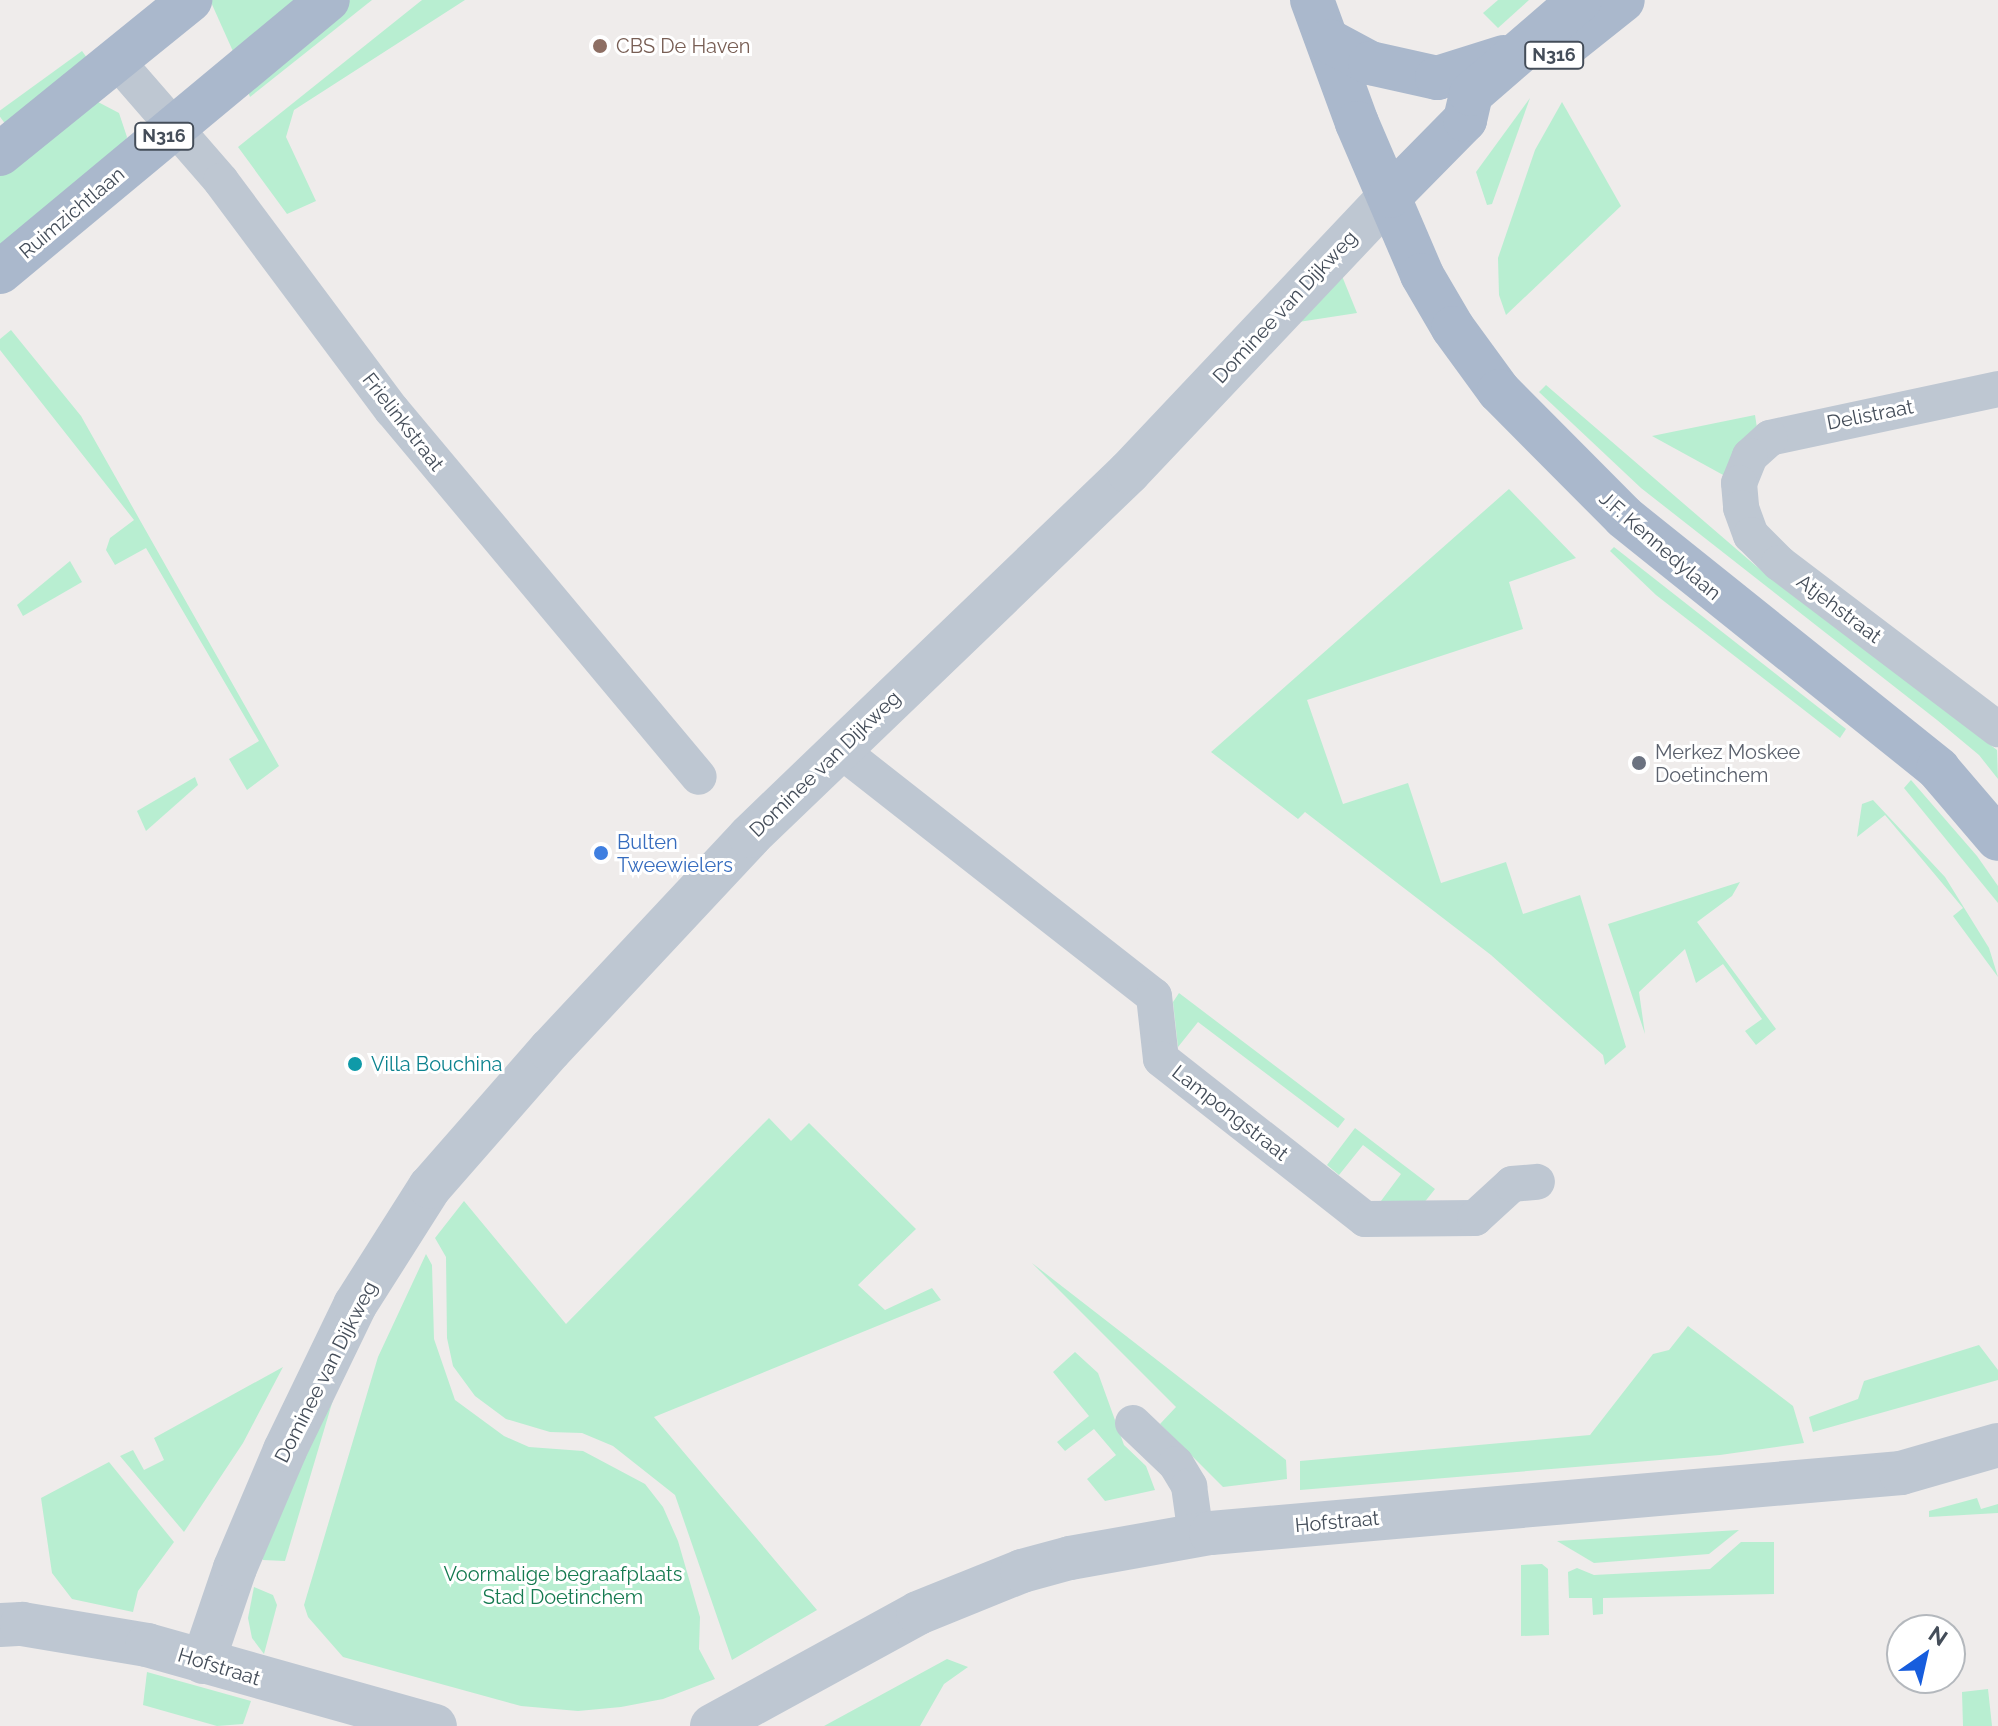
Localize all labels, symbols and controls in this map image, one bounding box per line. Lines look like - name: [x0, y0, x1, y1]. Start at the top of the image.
- place label: CBS De Haven: [616, 34, 750, 58]
- marker: CBS De Haven: [591, 37, 609, 55]
- road number: N316: [1524, 41, 1584, 69]
- road number: N316: [134, 122, 194, 150]
- street label: Ruimzichtlaan: [15, 162, 129, 264]
- street label: Dominee van Dijkweg: [1208, 225, 1362, 389]
- street label: Frielinkstraat: [357, 368, 449, 476]
- street label: Delistraat: [1825, 395, 1915, 435]
- street label: J.F. Kennedylaan: [1594, 487, 1726, 605]
- street label: Atjehstraat: [1792, 569, 1886, 649]
- street label: Dominee van Dijkweg: [744, 686, 906, 842]
- place label: Merkez Moskee Doetinchem: [1655, 740, 1800, 787]
- marker: Merkez Moskee Doetinchem: [1630, 754, 1648, 772]
- place label: Bulten Tweewielers: [617, 830, 733, 877]
- marker: Bulten Tweewielers: [592, 844, 610, 862]
- place label: Villa Bouchina: [371, 1052, 502, 1076]
- marker: Villa Bouchina: [346, 1055, 364, 1073]
- street label: Lampongstraat: [1167, 1060, 1293, 1166]
- street label: Dominee van Dijkweg: [270, 1277, 382, 1467]
- street label: Hofstraat: [1294, 1506, 1380, 1538]
- park label: Voormalige begraafplaats Stad Doetinchem: [444, 1563, 682, 1610]
- north arrow: [1886, 1614, 1966, 1694]
- text: N: [1924, 1620, 1953, 1651]
- street label: Hofstraat: [175, 1643, 263, 1691]

